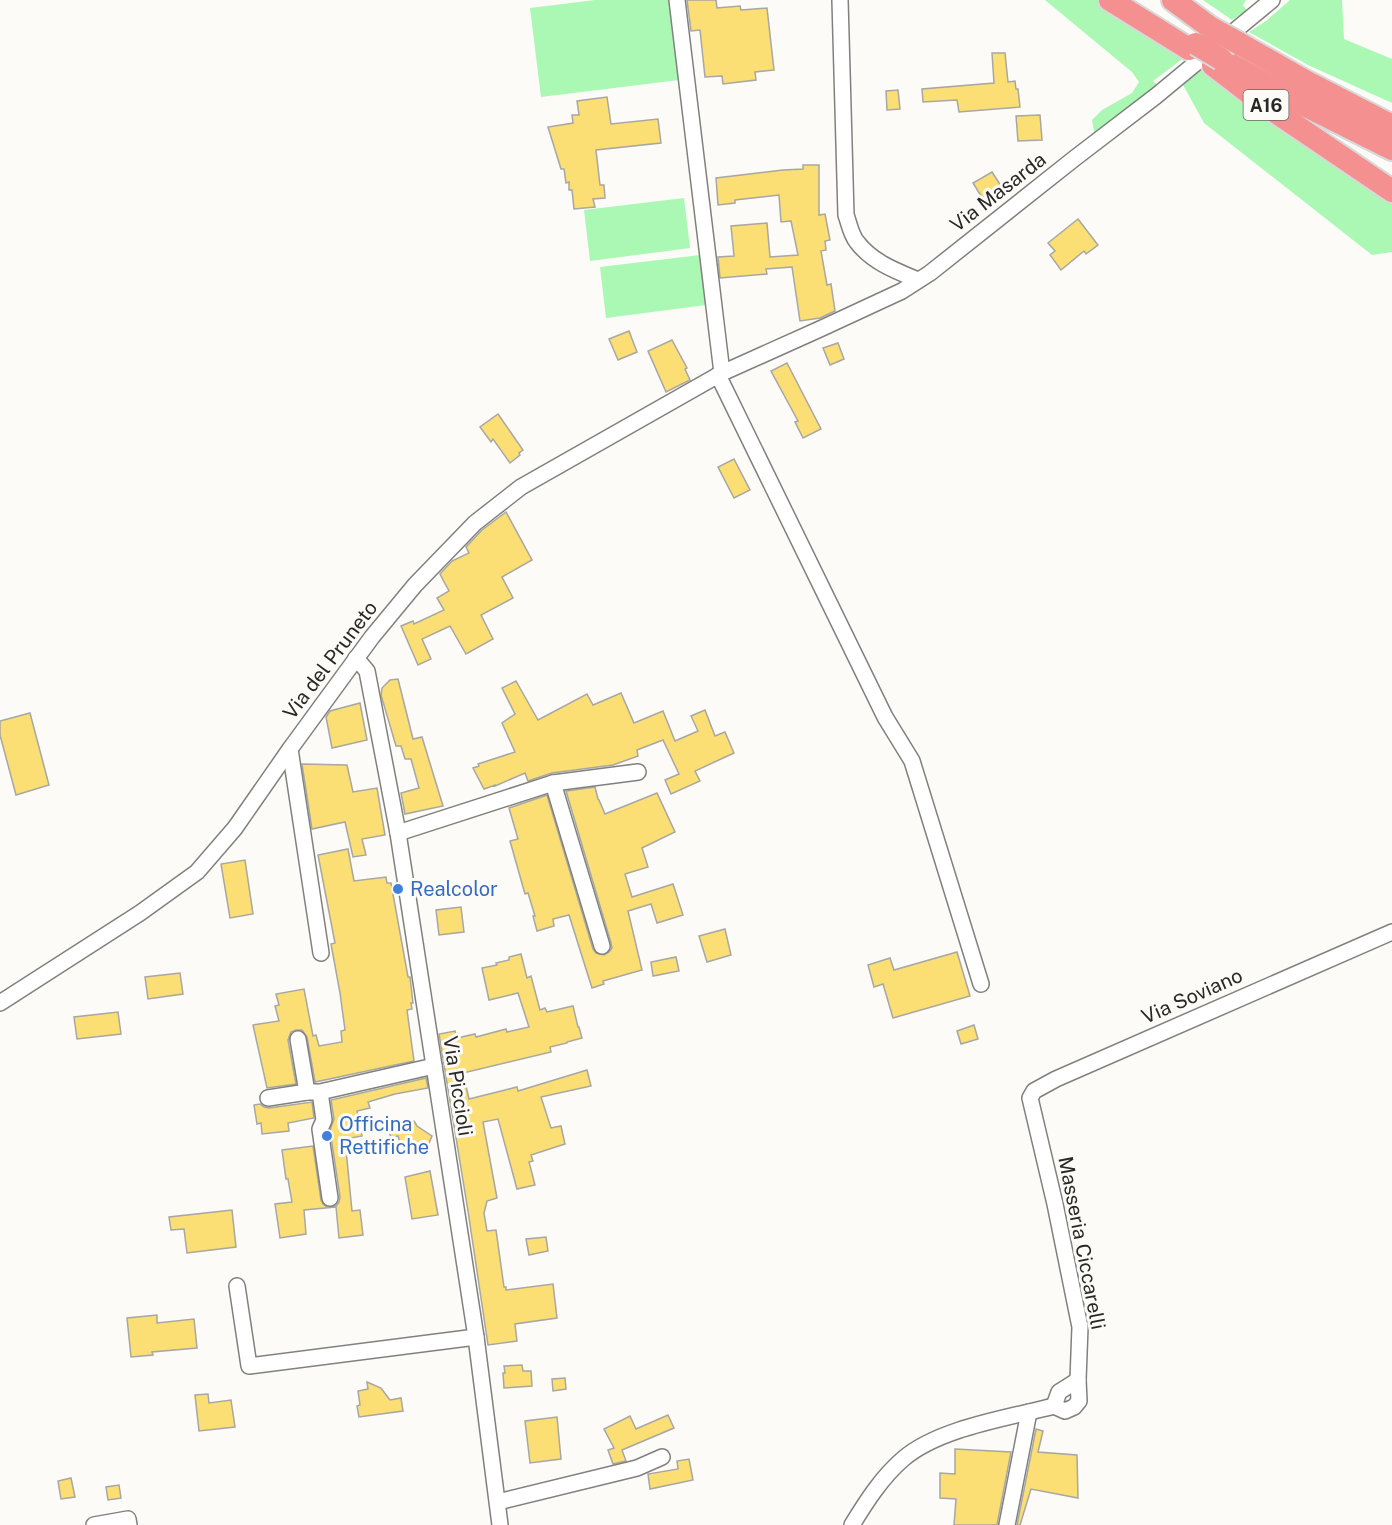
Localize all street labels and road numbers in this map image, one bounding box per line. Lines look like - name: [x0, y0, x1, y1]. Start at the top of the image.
- road number: A16: [1244, 90, 1288, 120]
- street label: Via Masarda: [945, 147, 1051, 237]
- street label: Via del Pruneto: [278, 596, 382, 724]
- street label: Via Soviano: [1138, 963, 1246, 1029]
- street label: Via Piccioli: [438, 1034, 478, 1138]
- street label: Masseria Ciccarelli: [1053, 1154, 1111, 1332]

